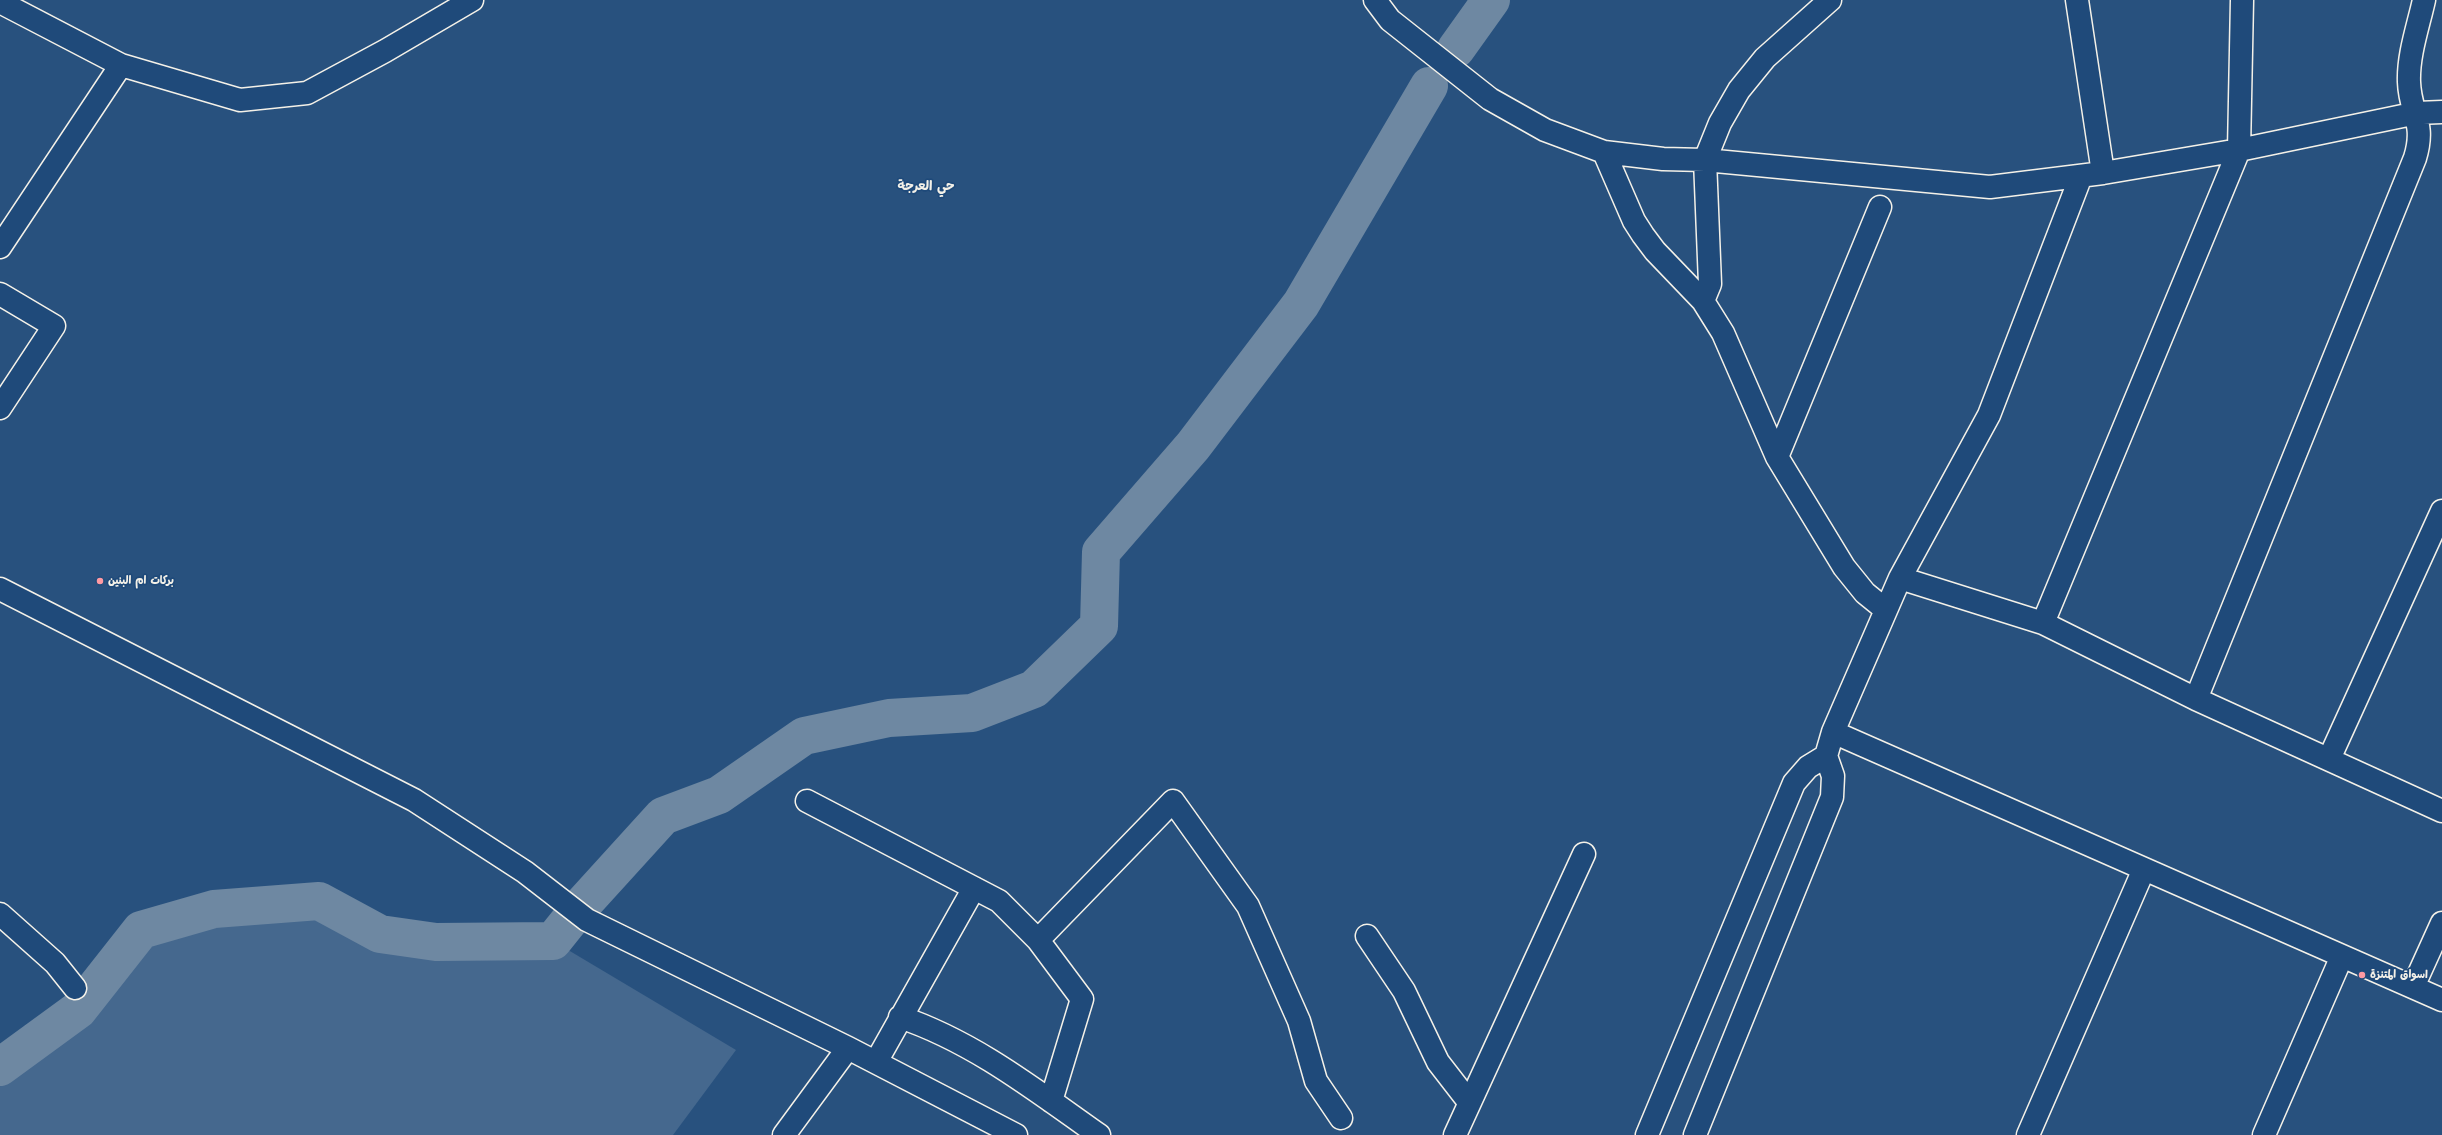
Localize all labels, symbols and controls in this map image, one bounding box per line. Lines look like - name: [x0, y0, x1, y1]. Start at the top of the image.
- district label: حي العرجة: [897, 178, 955, 194]
- place label: بركات ام البنين: [108, 574, 174, 588]
- marker: بركات ام البنين: [95, 576, 105, 586]
- place label: اسواق المتنزة: [2370, 968, 2428, 982]
- marker: اسواق المتنزة: [2357, 970, 2367, 980]

